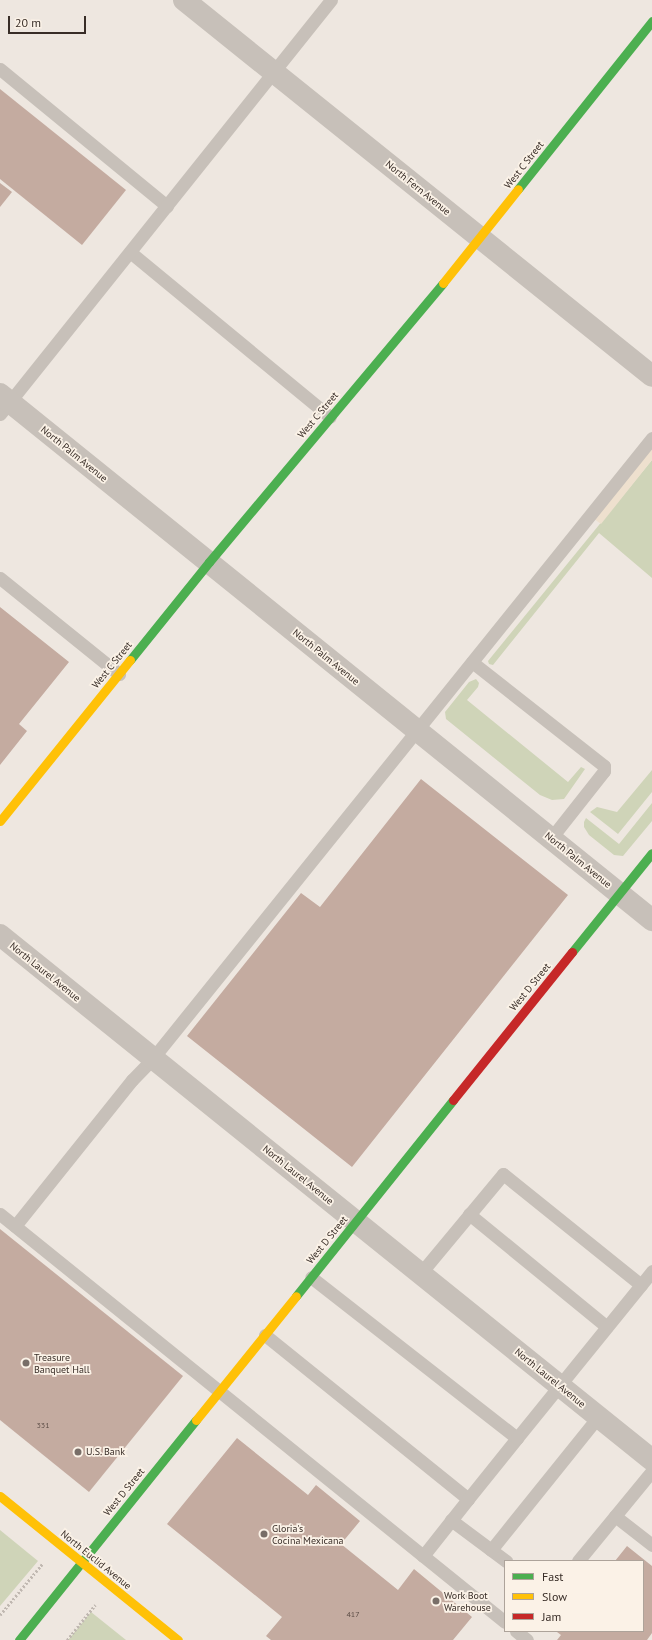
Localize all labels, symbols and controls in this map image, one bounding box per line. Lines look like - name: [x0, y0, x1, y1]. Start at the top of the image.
- scale bar: [10, 8, 88, 34]
- text: 20 m: [15, 15, 41, 30]
- street label: West C Street: [502, 139, 546, 191]
- street label: North Fern Avenue: [383, 158, 453, 218]
- street label: West C Street: [295, 389, 341, 441]
- street label: North Palm Avenue: [38, 423, 110, 485]
- street label: North Palm Avenue: [290, 626, 362, 688]
- street label: West C Street: [89, 639, 135, 691]
- street label: North Palm Avenue: [542, 829, 614, 891]
- street label: North Laurel Avenue: [7, 940, 83, 1004]
- street label: West D Street: [507, 961, 553, 1013]
- street label: North Laurel Avenue: [260, 1143, 336, 1207]
- street label: West D Street: [304, 1214, 350, 1266]
- street label: North Laurel Avenue: [512, 1346, 588, 1410]
- place label: Treasure Banquet Hall: [34, 1351, 90, 1374]
- marker: Treasure Banquet Hall: [21, 1358, 31, 1368]
- house number: 331: [36, 1421, 50, 1431]
- place label: U.S. Bank: [86, 1446, 126, 1458]
- marker: U.S. Bank: [73, 1447, 83, 1457]
- street label: West D Street: [101, 1466, 147, 1518]
- place label: Gloria's Cocina Mexicana: [272, 1522, 343, 1546]
- street label: North Euclid Avenue: [58, 1528, 134, 1592]
- marker: Gloria's Cocina Mexicana: [259, 1529, 269, 1539]
- legend: [504, 1560, 644, 1632]
- text: Fast: [542, 1569, 563, 1584]
- place label: Work Boot Warehouse: [444, 1589, 491, 1612]
- text: Slow: [542, 1589, 567, 1604]
- marker: Work Boot Warehouse: [431, 1596, 441, 1606]
- text: Jam: [542, 1609, 561, 1624]
- house number: 417: [346, 1610, 360, 1620]

